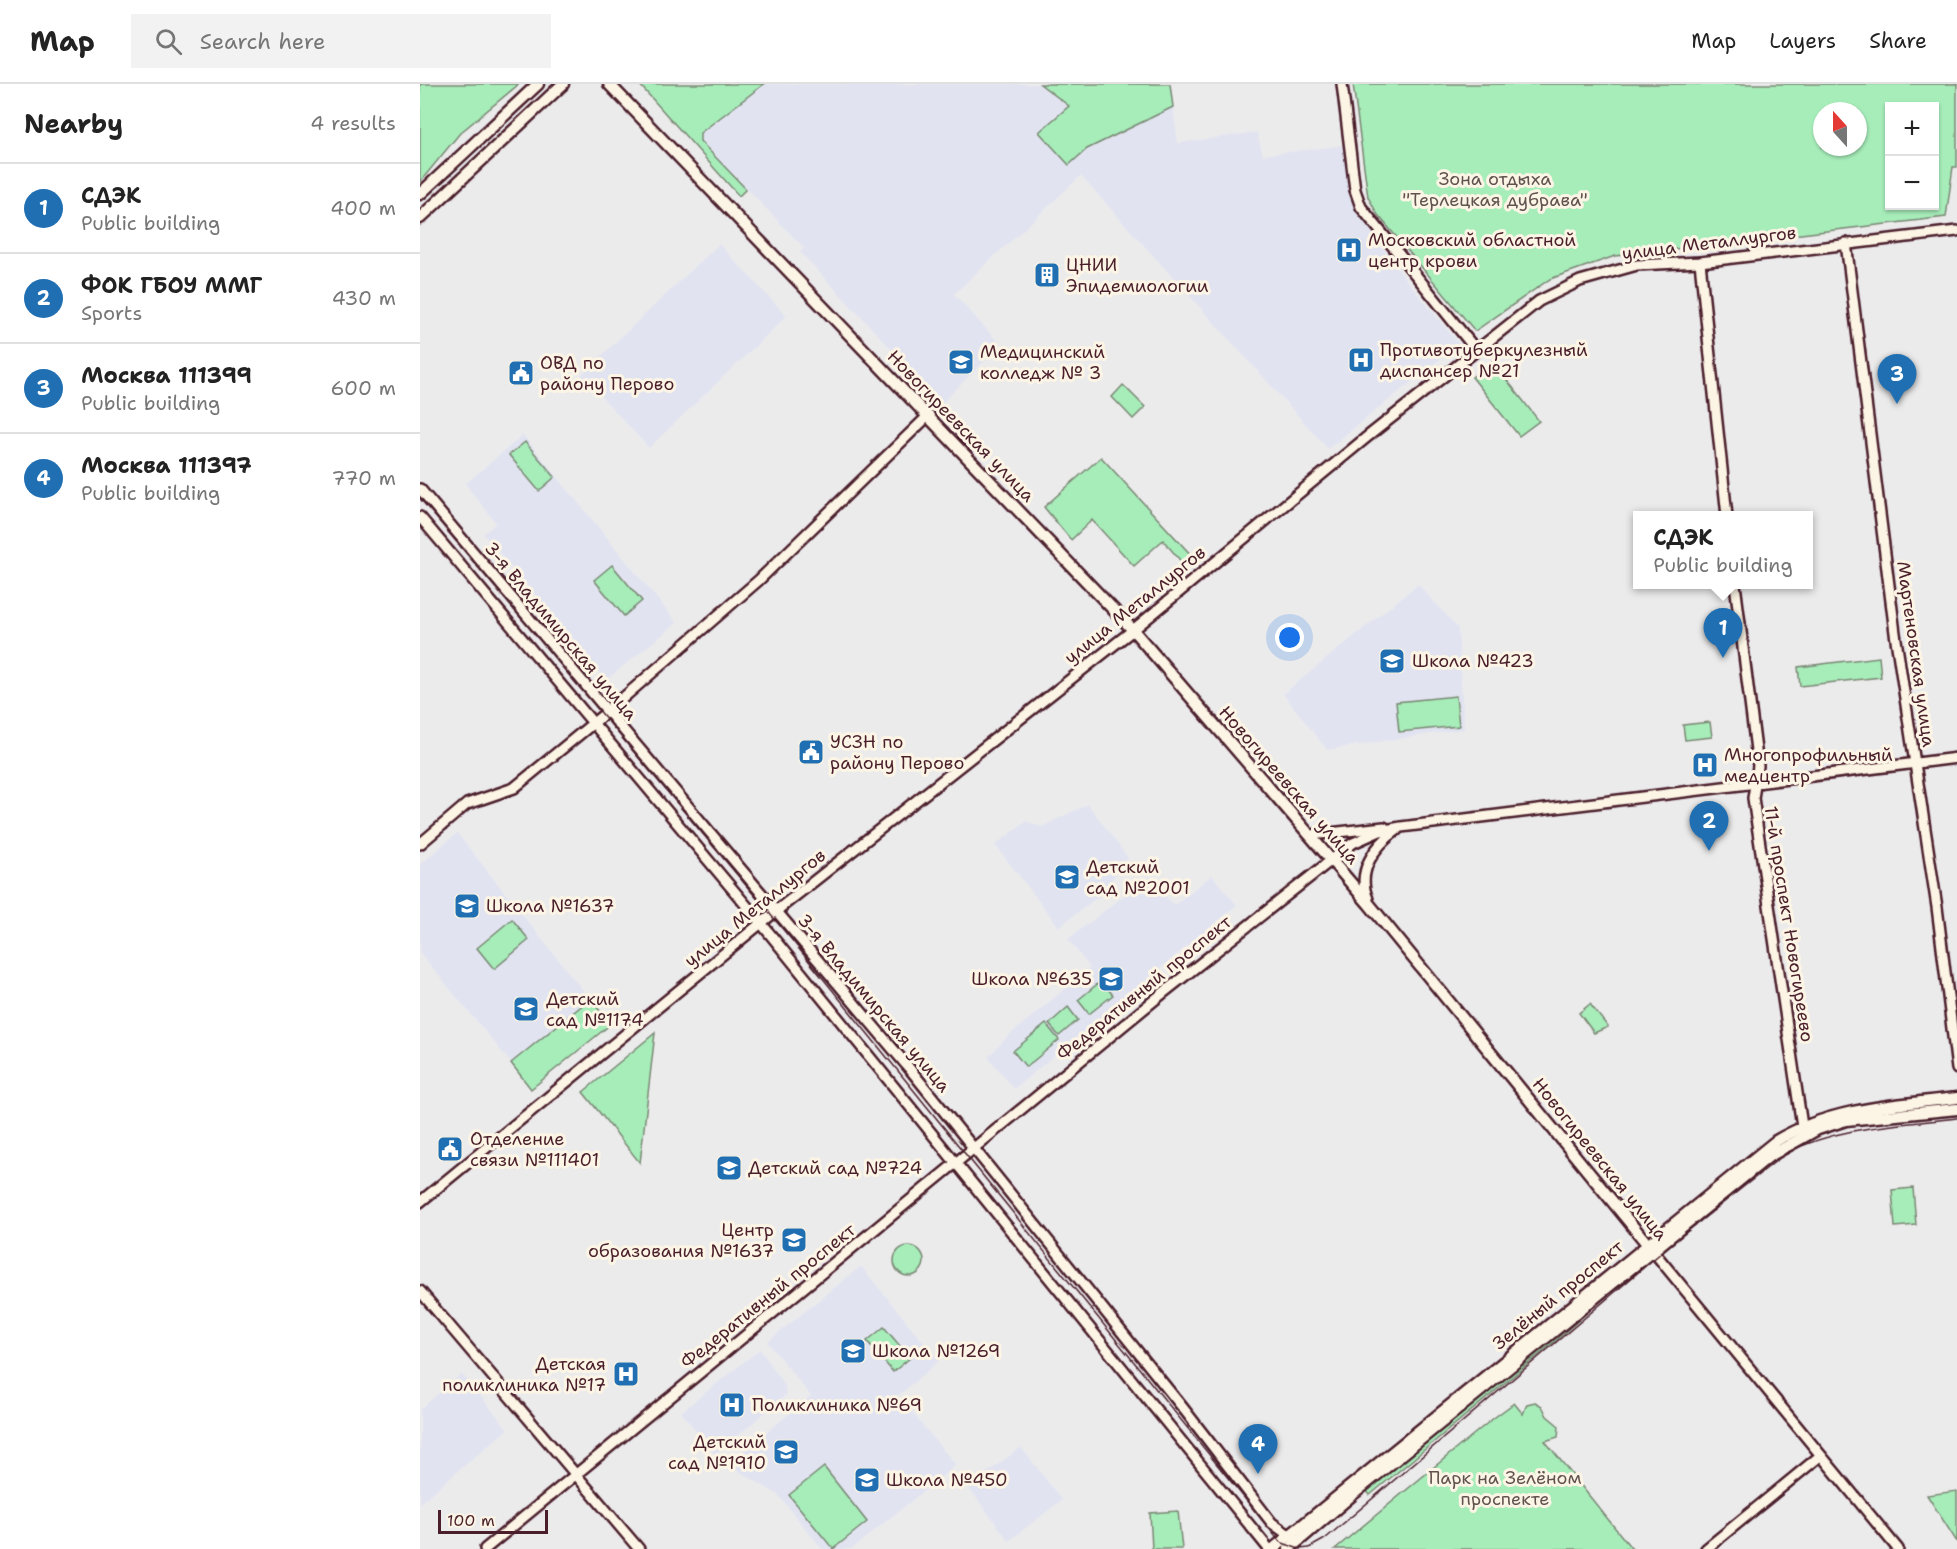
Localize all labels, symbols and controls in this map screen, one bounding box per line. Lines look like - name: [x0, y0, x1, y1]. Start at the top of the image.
- search box: [131, 14, 551, 68]
- text: Map: [30, 22, 95, 60]
- icon: search: [152, 25, 185, 58]
- text: Search here: [200, 27, 325, 56]
- text: Map: [1691, 27, 1736, 55]
- text: Layers: [1769, 27, 1836, 55]
- text: Share: [1869, 27, 1927, 55]
- north arrow: [1813, 102, 1867, 156]
- map controls: [1885, 102, 1939, 210]
- button: +: [1885, 102, 1939, 156]
- text: Nearby: [24, 106, 123, 141]
- text: 4 results: [310, 110, 396, 136]
- button: −: [1885, 156, 1939, 210]
- park label: Зона отдыха "Терлецкая дубрава": [1402, 167, 1588, 212]
- text: СДЭК: [81, 181, 141, 210]
- text: 1: [39, 195, 48, 221]
- text: 400 m: [330, 195, 396, 221]
- text: Public building: [81, 210, 220, 236]
- street label: улица Металлургов: [1620, 220, 1798, 266]
- place label: Московский областной центр крови: [1368, 228, 1576, 273]
- hospital icon: Московский областной центр крови: [1334, 235, 1364, 265]
- place label: ЦНИИ Эпидемиологии: [1066, 253, 1209, 298]
- building icon: ЦНИИ Эпидемиологии: [1032, 260, 1062, 290]
- text: ФОК ГБОУ ММГ: [81, 271, 262, 300]
- text: 2: [37, 285, 51, 311]
- text: 430 m: [332, 285, 396, 311]
- text: Sports: [81, 300, 142, 326]
- place label: Противотуберкулезный диспансер №21: [1380, 338, 1588, 383]
- place label: Медицинский колледж № 3: [980, 340, 1105, 385]
- street label: Новогиреевская улица: [882, 345, 1040, 507]
- hospital icon: Противотуберкулезный диспансер №21: [1346, 345, 1376, 375]
- school or university icon: Медицинский колледж № 3: [946, 347, 976, 377]
- place label: ОВД по району Перово: [540, 351, 674, 396]
- pin: 3: [1878, 354, 1916, 404]
- public building icon: ОВД по району Перово: [506, 358, 536, 388]
- text: Москва 111399: [81, 361, 252, 390]
- text: 3: [37, 375, 51, 401]
- text: 600 m: [331, 375, 396, 401]
- text: Public building: [81, 390, 220, 416]
- text: Москва 111397: [81, 451, 252, 480]
- text: 4: [37, 465, 51, 491]
- text: 770 m: [332, 465, 396, 491]
- text: Public building: [81, 480, 220, 506]
- popup: [1633, 511, 1813, 589]
- text: СДЭК: [1653, 523, 1713, 552]
- street label: 3-я Владимирская улица: [479, 537, 643, 725]
- street label: улица Металлургов: [1059, 540, 1211, 670]
- text: Public building: [1653, 552, 1793, 578]
- street label: Мартеновская улица: [1891, 559, 1941, 749]
- pin: 1: [1704, 608, 1742, 658]
- your location: [1275, 623, 1304, 652]
- school or university icon: Школа №423: [1377, 646, 1407, 676]
- place label: Школа №423: [1412, 649, 1534, 673]
- street label: Новогиреевская улица: [1213, 701, 1365, 869]
- place label: УСЗН по району Перово: [830, 730, 964, 775]
- public building icon: УСЗН по району Перово: [796, 737, 826, 767]
- place label: Многопрофильный медцентр: [1724, 743, 1893, 788]
- hospital icon: Многопрофильный медцентр: [1690, 750, 1720, 780]
- pin: 2: [1690, 802, 1728, 851]
- street label: 11-й проспект Новогиреево: [1758, 804, 1820, 1044]
- street label: улица Металлургов: [679, 843, 831, 973]
- place label: Детский сад №2001: [1086, 855, 1190, 900]
- school or university icon: Детский сад №2001: [1052, 862, 1082, 892]
- school or university icon: Школа №1637: [452, 891, 482, 921]
- place label: Школа №1637: [486, 894, 614, 918]
- street label: 3-я Владимирская улица: [792, 909, 956, 1097]
- street label: Федеративный проспект: [1052, 909, 1237, 1066]
- school or university icon: Школа №635: [1096, 964, 1126, 994]
- place label: Школа №635: [971, 967, 1092, 991]
- place label: Детский сад №1174: [546, 987, 644, 1032]
- school or university icon: Детский сад №1174: [511, 994, 541, 1024]
- street label: Новогиреевская улица: [1527, 1073, 1673, 1245]
- place label: Отделение связи №111401: [470, 1127, 599, 1172]
- public building icon: Отделение связи №111401: [435, 1134, 465, 1164]
- school or university icon: Детский сад №724: [714, 1153, 744, 1183]
- place label: Детский сад №724: [748, 1156, 922, 1180]
- street label: Федеративный проспект: [676, 1217, 861, 1374]
- place label: Центр образования №1637: [588, 1218, 774, 1263]
- school or university icon: Центр образования №1637: [779, 1225, 809, 1255]
- street label: Зелёный проспект: [1488, 1234, 1629, 1355]
- school or university icon: Школа №1269: [838, 1336, 868, 1366]
- place label: Школа №1269: [872, 1339, 1000, 1363]
- place label: Детская поликлиника №17: [442, 1352, 606, 1397]
- hospital icon: Детская поликлиника №17: [611, 1359, 641, 1389]
- hospital icon: Поликлиника №69: [717, 1390, 747, 1420]
- place label: Поликлиника №69: [752, 1393, 922, 1417]
- pin: 4: [1238, 1424, 1278, 1474]
- place label: Детский сад №1910: [668, 1430, 766, 1475]
- school or university icon: Детский сад №1910: [771, 1437, 801, 1467]
- school or university icon: Школа №450: [852, 1465, 882, 1495]
- park label: Парк на Зелёном проспекте: [1428, 1466, 1582, 1511]
- place label: Школа №450: [886, 1468, 1008, 1492]
- scale bar: [438, 1507, 548, 1534]
- text: 100 m: [447, 1510, 495, 1531]

